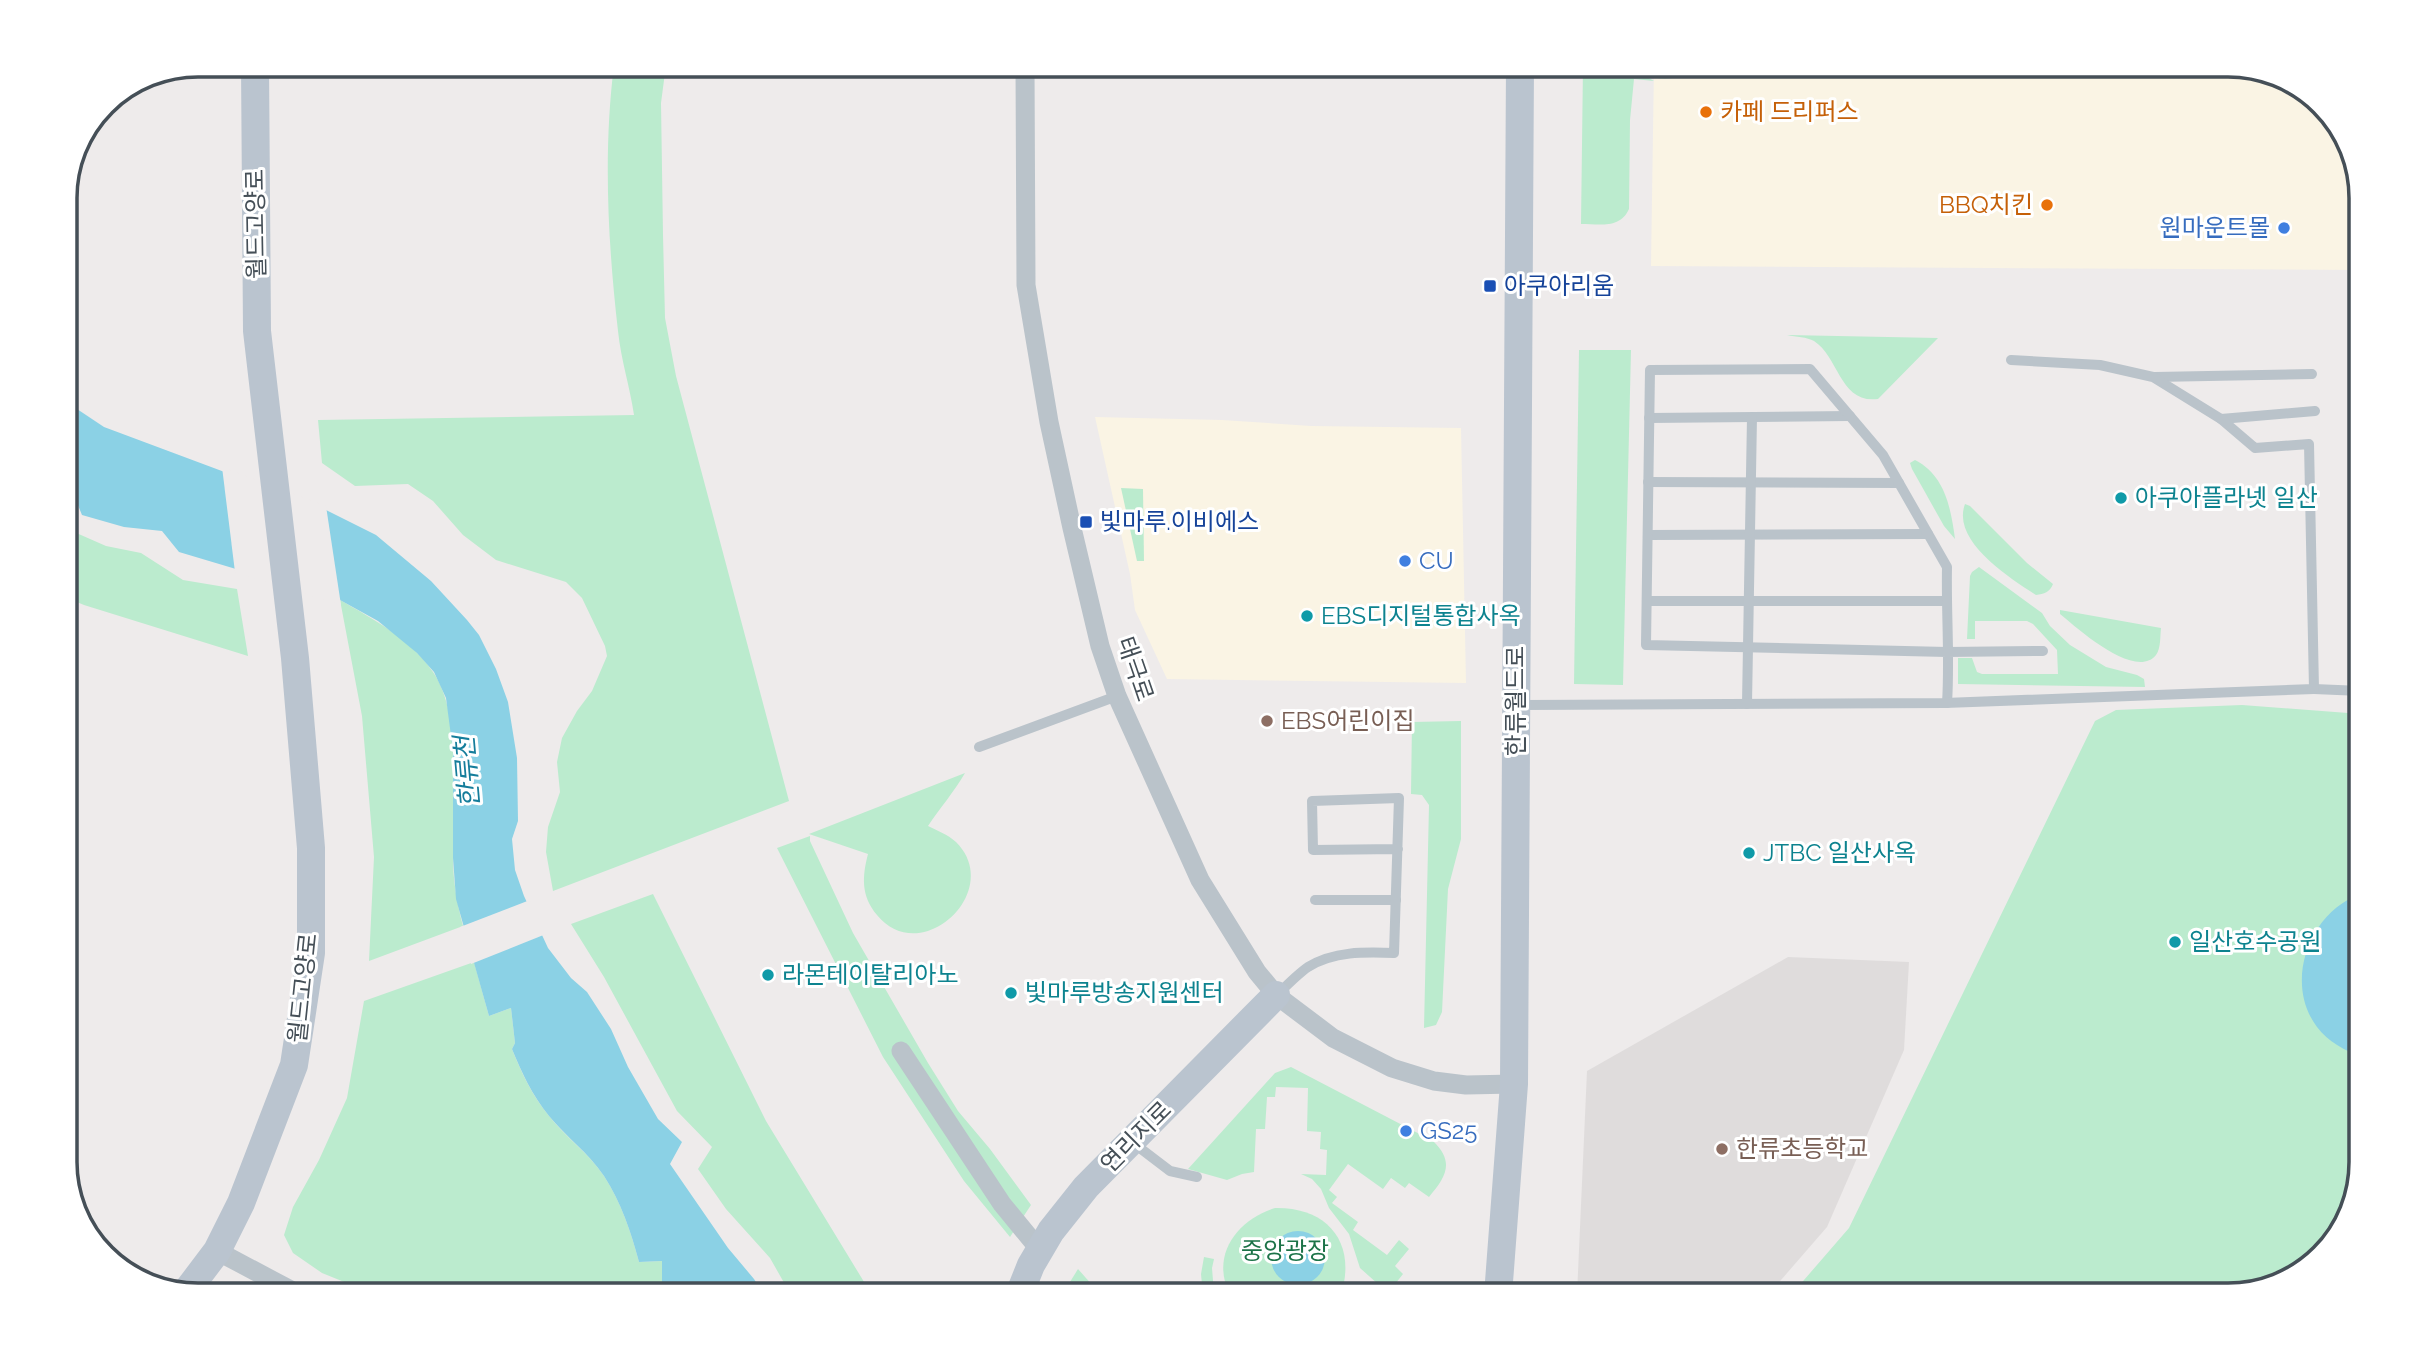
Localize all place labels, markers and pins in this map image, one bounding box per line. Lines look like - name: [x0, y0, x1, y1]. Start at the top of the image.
- place label: 카페 드리퍼스: [1720, 97, 1859, 126]
- marker: 카페 드리퍼스: [1698, 104, 1714, 120]
- place label: BBQ치킨: [1939, 190, 2033, 219]
- marker: BBQ치킨: [2039, 197, 2055, 213]
- place label: 원마운트몰: [2160, 213, 2270, 242]
- marker: 원마운트몰: [2276, 220, 2292, 236]
- place label: 아쿠아리움: [1504, 271, 1614, 300]
- marker: 아쿠아리움: [1482, 278, 1498, 294]
- place label: 아쿠아플라넷 일산: [2135, 483, 2318, 512]
- marker: 아쿠아플라넷 일산: [2113, 490, 2129, 506]
- place label: 빛마루.이비에스: [1100, 507, 1259, 536]
- marker: 빛마루.이비에스: [1078, 514, 1094, 530]
- place label: CU: [1419, 546, 1454, 575]
- marker: CU: [1397, 553, 1413, 569]
- place label: EBS디지털통합사옥: [1321, 601, 1521, 630]
- marker: EBS디지털통합사옥: [1299, 608, 1315, 624]
- place label: EBS어린이집: [1281, 706, 1415, 735]
- marker: EBS어린이집: [1259, 713, 1275, 729]
- place label: JTBC 일산사옥: [1763, 838, 1916, 867]
- marker: JTBC 일산사옥: [1741, 845, 1757, 861]
- place label: 일산호수공원: [2189, 927, 2321, 956]
- marker: 일산호수공원: [2167, 934, 2183, 950]
- place label: 라몬테이탈리아노: [782, 960, 959, 989]
- marker: 라몬테이탈리아노: [760, 967, 776, 983]
- place label: 빛마루방송지원센터: [1025, 978, 1224, 1007]
- marker: 빛마루방송지원센터: [1003, 985, 1019, 1001]
- place label: GS25: [1420, 1116, 1477, 1145]
- marker: GS25: [1398, 1123, 1414, 1139]
- place label: 한류초등학교: [1736, 1134, 1868, 1163]
- marker: 한류초등학교: [1714, 1141, 1730, 1157]

